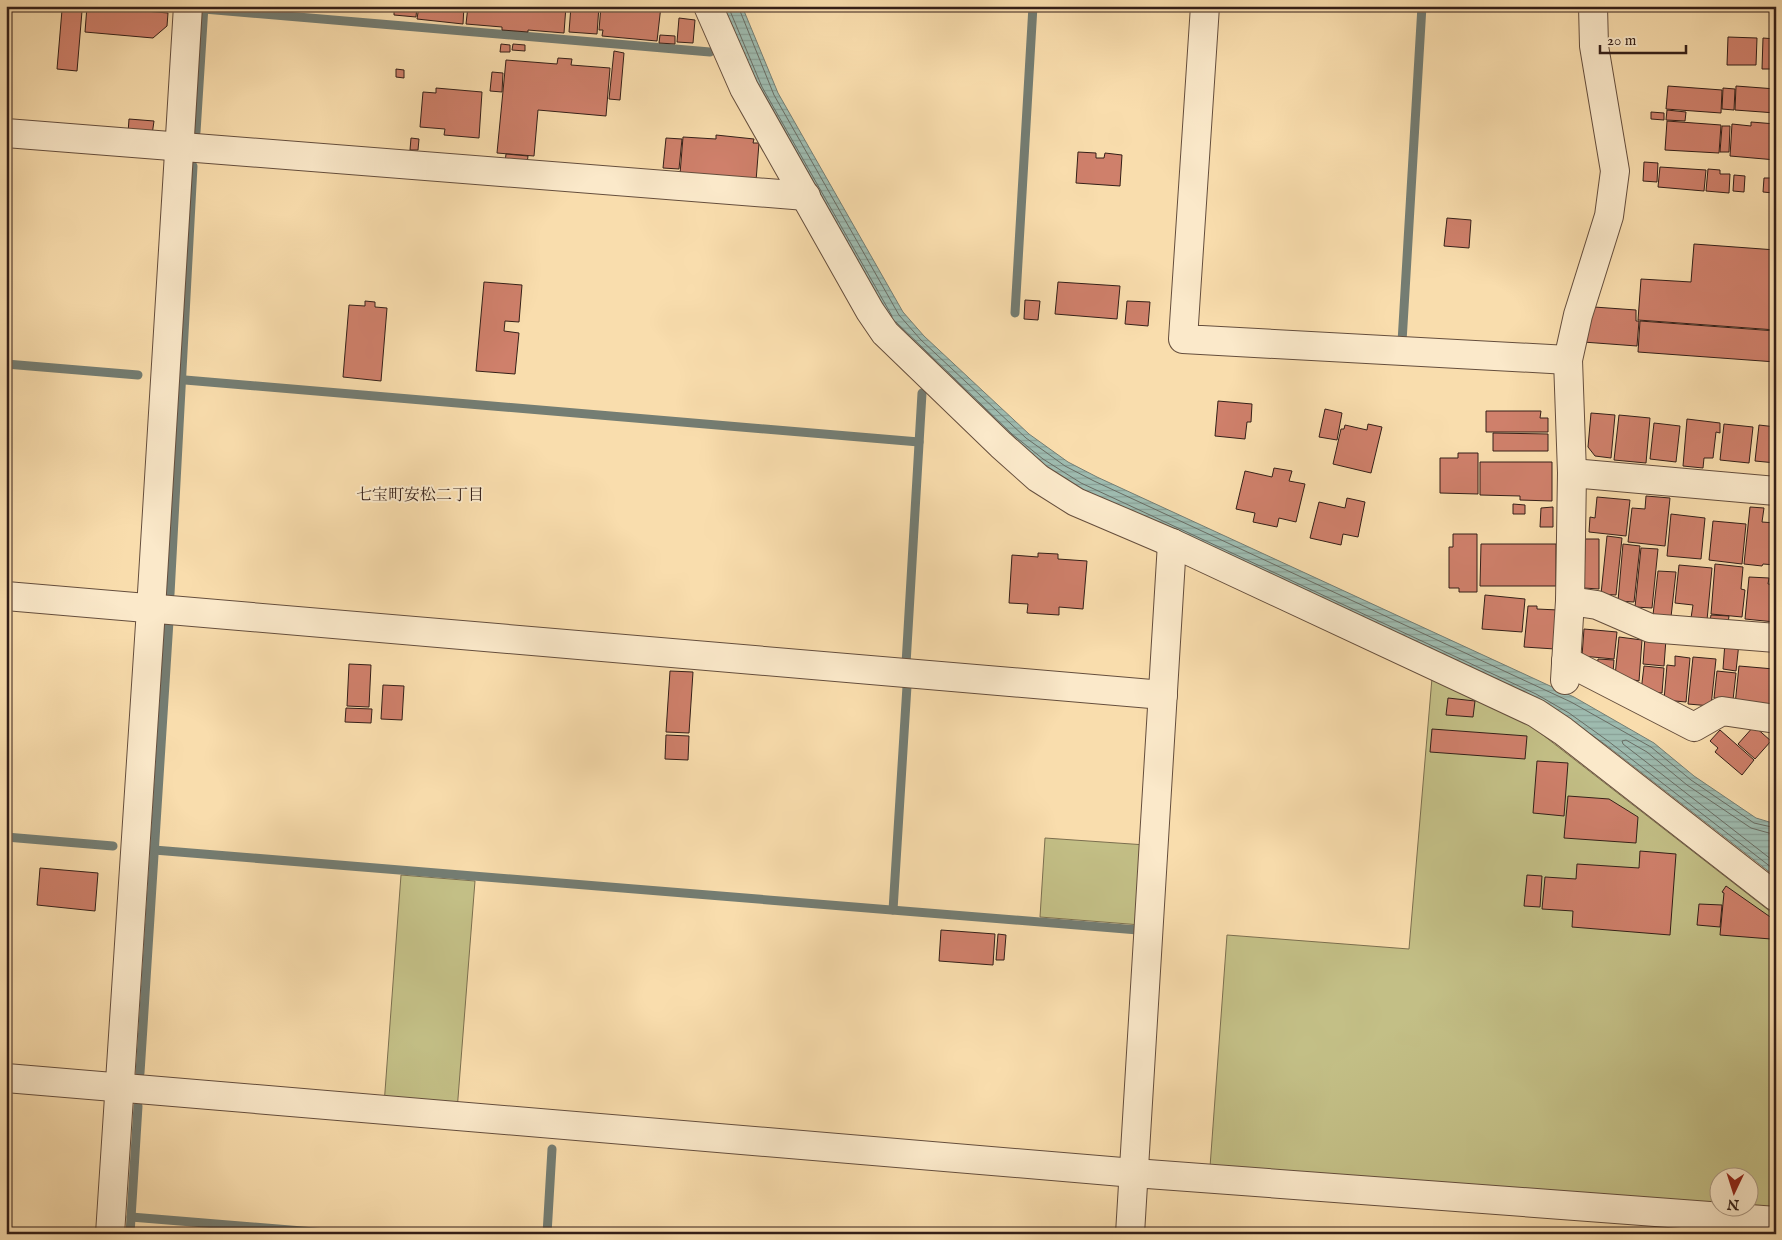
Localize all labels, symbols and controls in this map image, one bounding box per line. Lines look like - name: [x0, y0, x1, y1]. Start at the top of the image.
- scale bar: [1600, 22, 1686, 54]
- text: 20 m: [1607, 31, 1637, 50]
- district label: 七宝町安松二丁目: [356, 486, 484, 506]
- north arrow: [1710, 1168, 1760, 1218]
- text: N: [1726, 1195, 1741, 1213]

